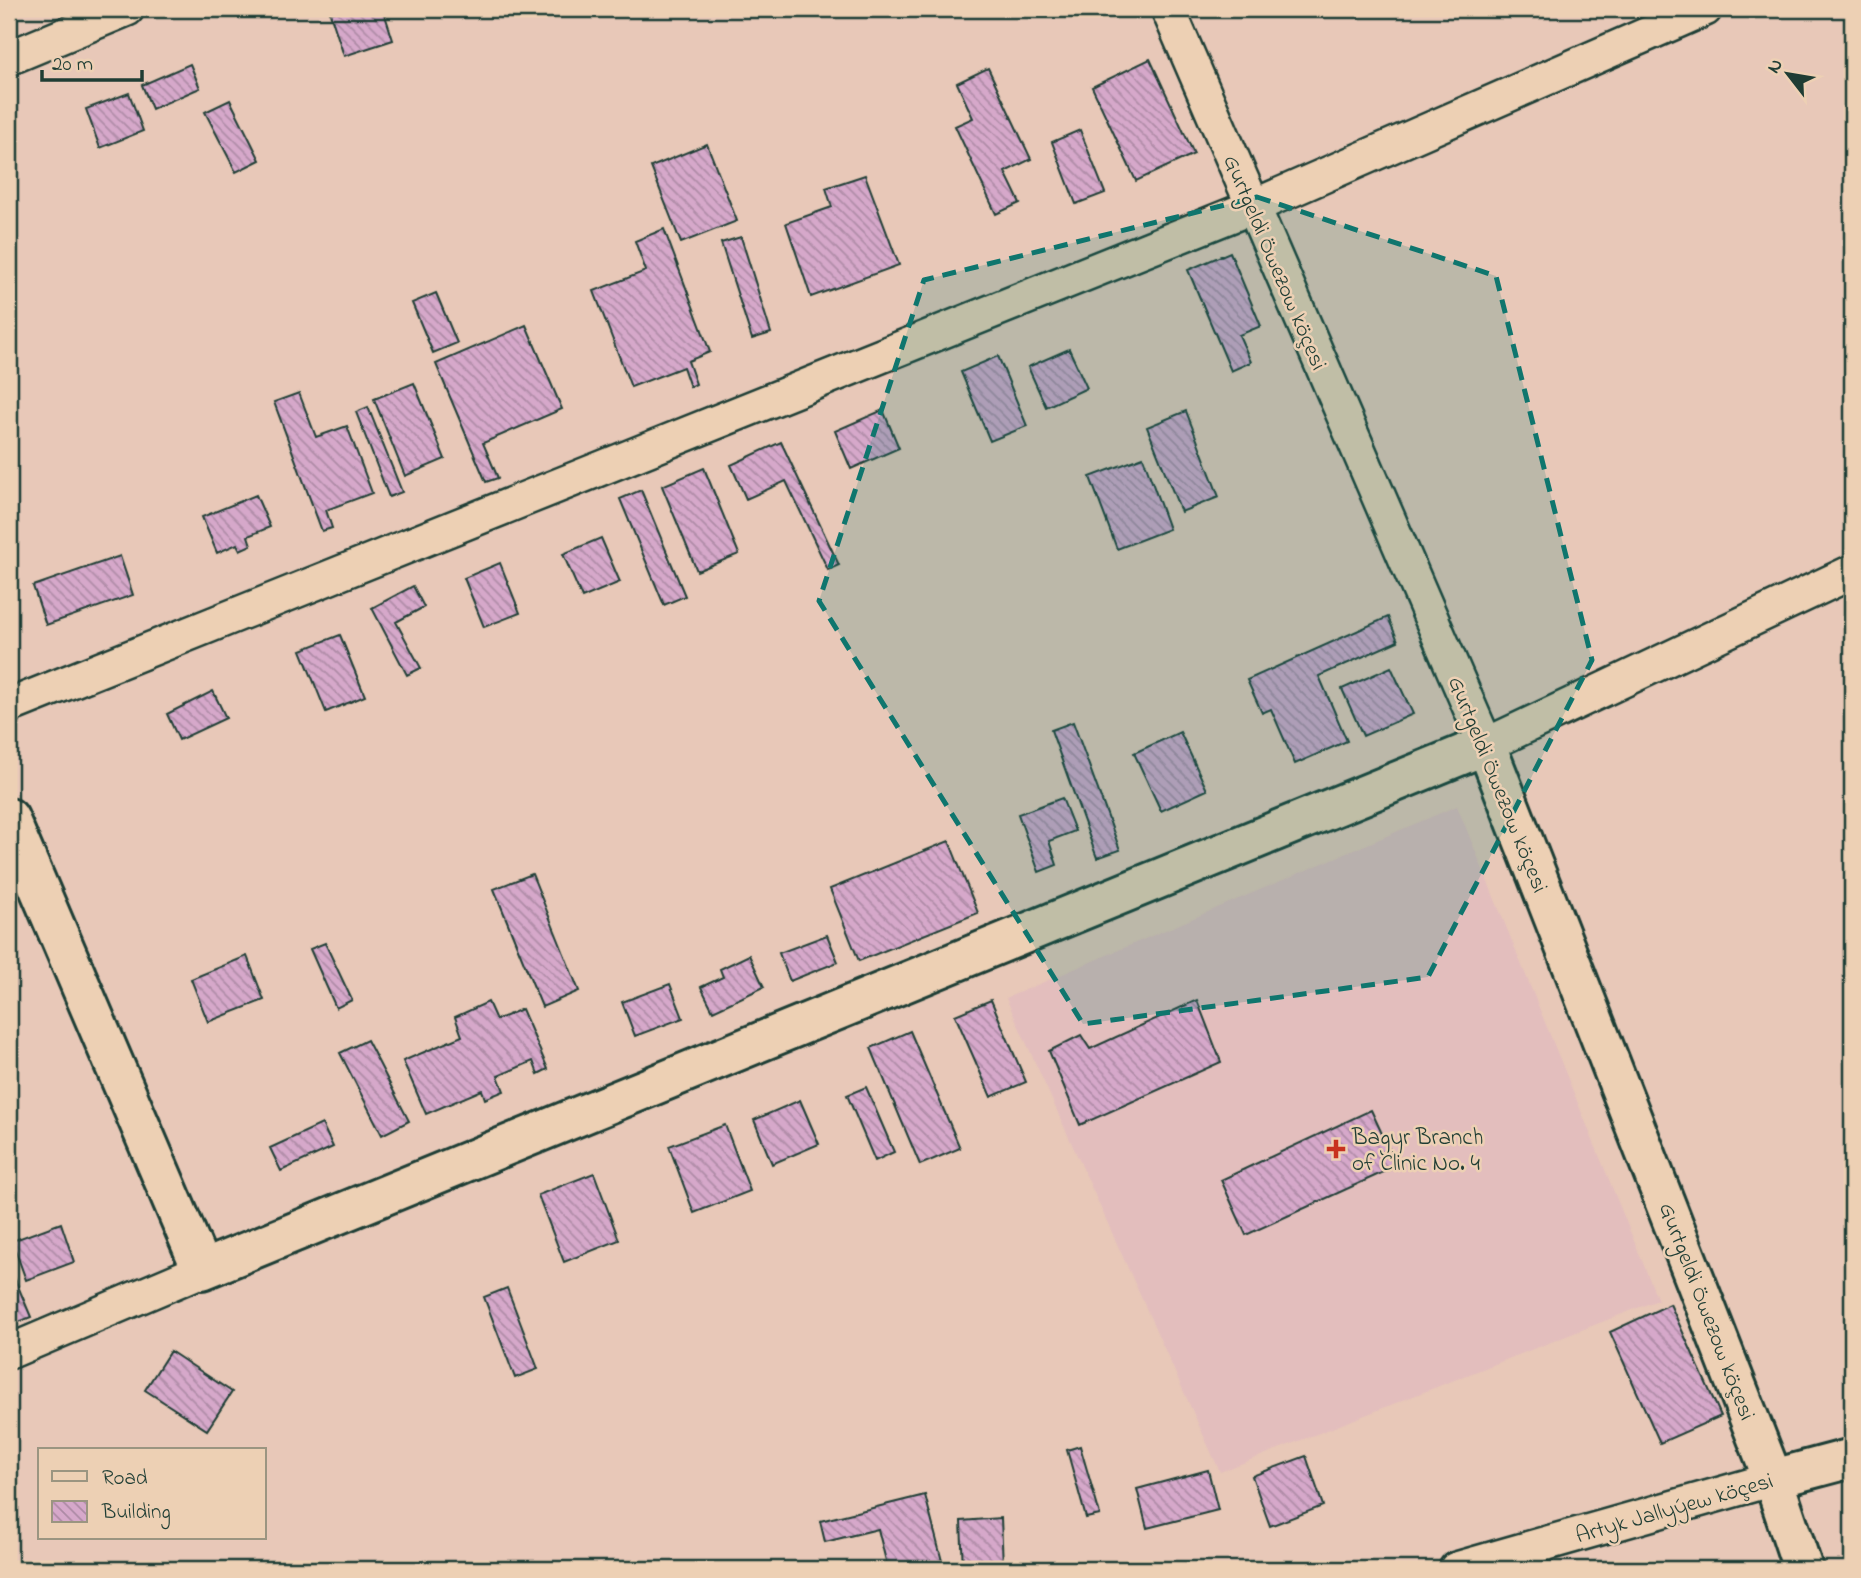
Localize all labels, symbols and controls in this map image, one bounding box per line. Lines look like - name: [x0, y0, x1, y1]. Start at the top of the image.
- scale bar: [42, 38, 142, 82]
- north arrow: [1752, 38, 1822, 108]
- text: 20 m: [52, 50, 93, 80]
- text: N: [1761, 54, 1791, 79]
- street label: Gurtgeldi Öwezow köçesi: [1212, 150, 1334, 376]
- street label: Gurtgeldi Öwezow köçesi: [1437, 672, 1555, 899]
- place label: Bagyr Branch of Clinic No. 4: [1351, 1122, 1483, 1181]
- marker: Bagyr Branch of Clinic No. 4: [1326, 1139, 1346, 1159]
- street label: Gurtgeldi Öwezow köçesi: [1648, 1198, 1762, 1426]
- legend: [38, 1448, 266, 1540]
- text: Road: [102, 1464, 148, 1494]
- street label: Artyk Jallyýew köçesi: [1572, 1465, 1778, 1555]
- text: Building: [101, 1498, 171, 1530]

